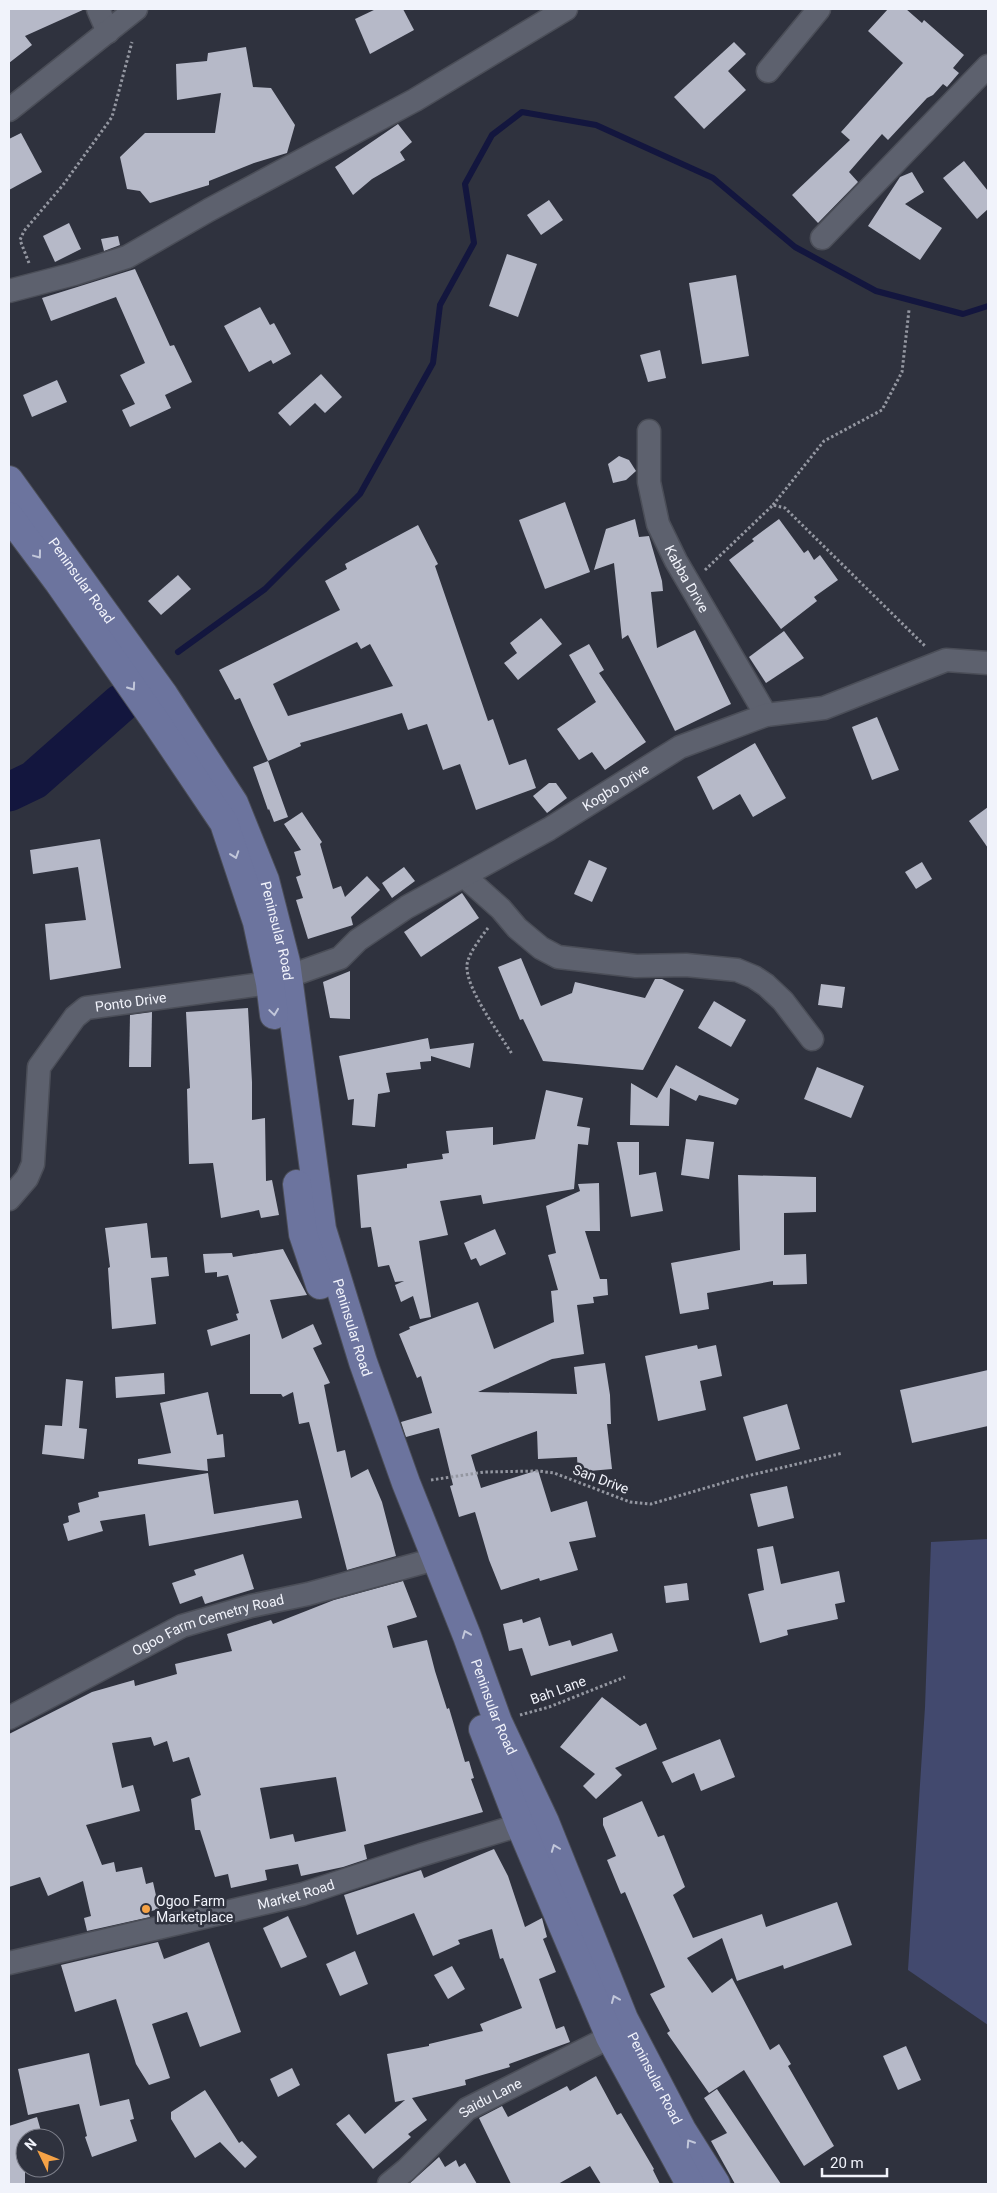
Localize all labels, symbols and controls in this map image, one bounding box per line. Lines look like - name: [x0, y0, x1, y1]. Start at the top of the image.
- street label: Peninsular Road: [45, 535, 118, 626]
- street label: Kabba Drive: [662, 543, 712, 615]
- one-way arrow: [32, 549, 41, 559]
- one-way arrow: [126, 682, 135, 691]
- street label: Kogbo Drive: [579, 761, 652, 814]
- one-way arrow: [229, 850, 239, 859]
- street label: Peninsular Road: [258, 879, 296, 981]
- street label: Ponto Drive: [94, 989, 167, 1015]
- one-way arrow: [268, 1009, 279, 1017]
- street label: Peninsular Road: [330, 1277, 375, 1379]
- street label: San Drive: [571, 1461, 631, 1497]
- street label: Ogoo Farm Cemetry Road: [129, 1591, 285, 1659]
- one-way arrow: [462, 1630, 472, 1639]
- street label: Peninsular Road: [468, 1657, 520, 1757]
- street label: Bah Lane: [528, 1673, 588, 1707]
- one-way arrow: [551, 1844, 561, 1853]
- street label: Market Road: [256, 1876, 336, 1912]
- place label: Ogoo Farm Marketplace: [156, 1893, 233, 1925]
- marker: Ogoo Farm Marketplace: [140, 1903, 152, 1915]
- one-way arrow: [611, 1995, 622, 2004]
- street label: Peninsular Road: [624, 2029, 685, 2127]
- street label: Saidu Lane: [455, 2075, 524, 2121]
- north arrow: [15, 2128, 65, 2178]
- text: N: [21, 2135, 40, 2153]
- one-way arrow: [687, 2140, 696, 2149]
- scale bar: [822, 2146, 887, 2178]
- text: 20 m: [830, 2154, 864, 2172]

